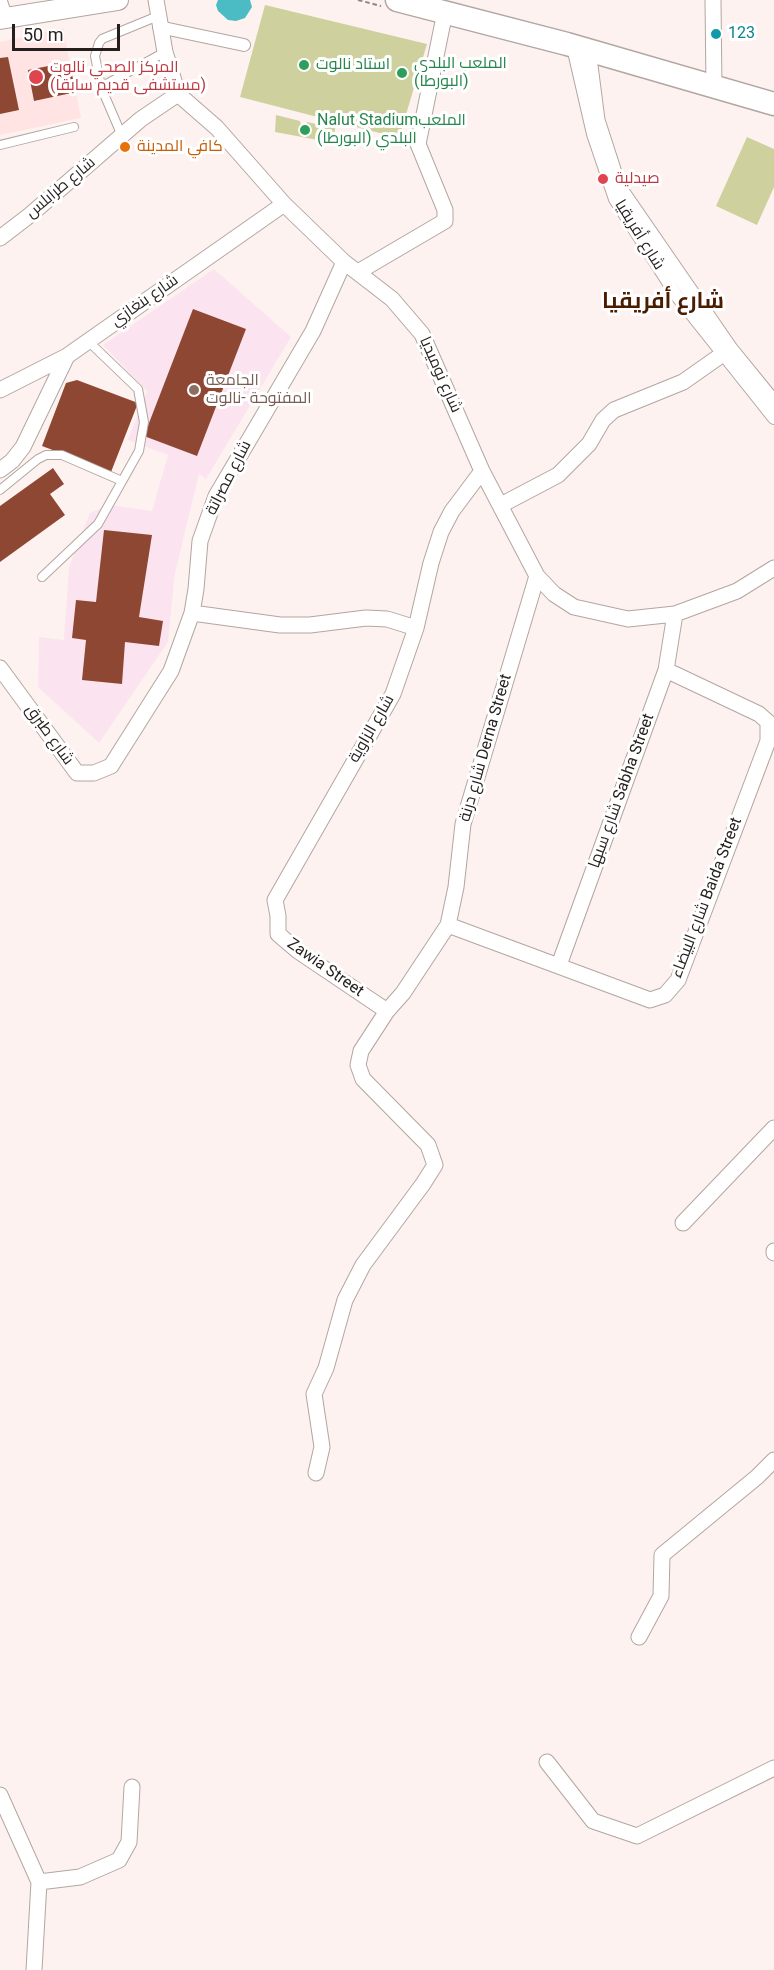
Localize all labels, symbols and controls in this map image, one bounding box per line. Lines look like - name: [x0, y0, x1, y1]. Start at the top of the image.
- scale bar: [15, 12, 123, 50]
- text: 50 m: [23, 24, 63, 45]
- place label: 123: [728, 24, 755, 44]
- marker: 123: [709, 27, 723, 41]
- place label: الملعب البلدي (البورطا): [414, 54, 507, 92]
- place label: استاد نالوت: [316, 55, 390, 75]
- place label: المركز الصحي نالوت (مستشفى قديم سابقا): [50, 58, 206, 96]
- marker: استاد نالوت: [297, 58, 311, 72]
- marker: الملعب البلدي (البورطا): [395, 66, 409, 80]
- marker: المركز الصحي نالوت (مستشفى قديم سابقا): [27, 68, 45, 86]
- place label: Nalut Stadiumالملعب البلدي (البورطا): [317, 111, 466, 149]
- marker: Nalut Stadiumالملعب البلدي (البورطا): [298, 123, 312, 137]
- place label: كافي المدينة: [137, 137, 223, 157]
- marker: كافي المدينة: [118, 140, 132, 154]
- street label: شارع طرابلس: [22, 153, 100, 223]
- place label: صيدلية: [615, 169, 660, 189]
- marker: صيدلية: [596, 172, 610, 186]
- street label: شارع أفريقيا: [610, 196, 668, 274]
- street label: شارع بنغازي: [108, 271, 182, 331]
- district label: شارع أفريقيا: [602, 289, 724, 315]
- street label: شارع نوميديا: [415, 334, 465, 416]
- place label: الجامعة المفتوحة -نالوت: [206, 371, 311, 409]
- marker: الجامعة المفتوحة -نالوت: [187, 383, 201, 397]
- street label: شارع مصراتة: [202, 438, 256, 518]
- street label: شارع درنة Derna Street: [456, 672, 516, 824]
- street label: شارع الزاوية: [345, 692, 399, 766]
- street label: شارع طبرق: [21, 701, 77, 769]
- street label: شارع سبها Sabha Street: [585, 711, 659, 871]
- street label: شارع البيضاء Baida Street: [667, 815, 747, 981]
- street label: Zawia Street: [283, 935, 367, 1001]

